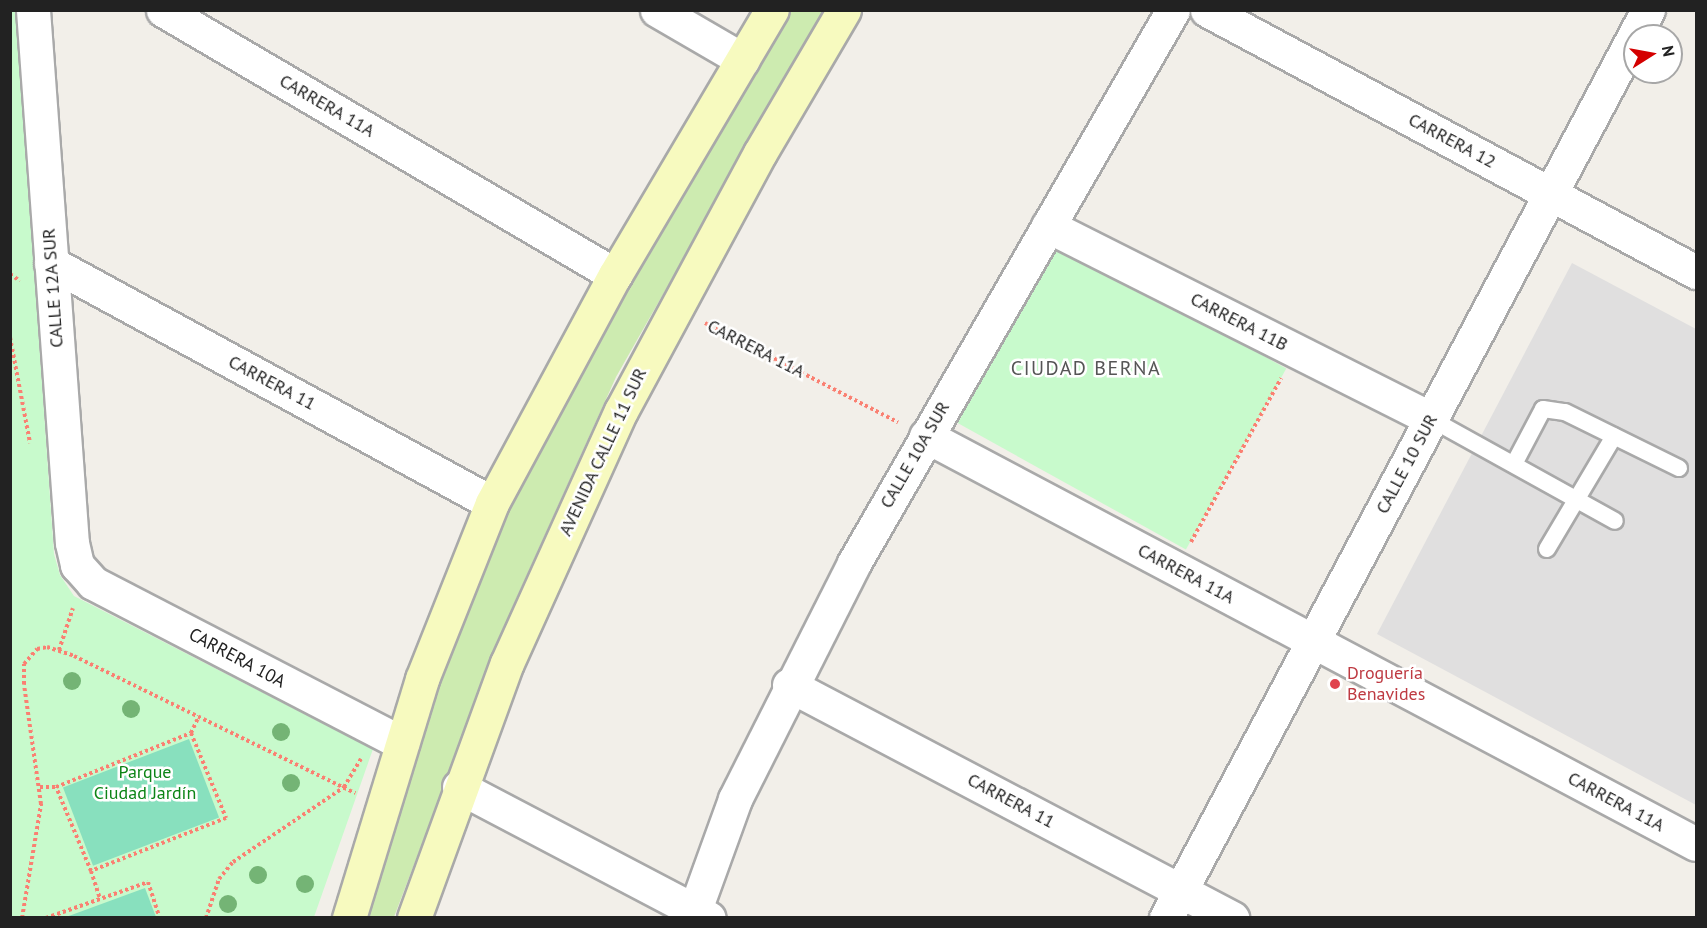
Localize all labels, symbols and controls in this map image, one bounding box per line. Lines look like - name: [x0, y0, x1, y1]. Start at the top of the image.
- north arrow: [1623, 24, 1683, 84]
- text: N: [1658, 44, 1680, 58]
- street label: CARRERA 11A: [275, 70, 379, 142]
- street label: CARRERA 12: [1404, 109, 1500, 173]
- street label: CALLE 12A SUR: [38, 227, 68, 349]
- street label: CARRERA 11B: [1186, 288, 1292, 356]
- street label: CARRERA 11A: [703, 315, 809, 383]
- street label: CARRERA 11: [224, 351, 320, 415]
- district label: CIUDAD BERNA: [1011, 356, 1161, 380]
- street label: AVENIDA CALLE 11 SUR: [554, 364, 652, 540]
- street label: CALLE 10A SUR: [876, 397, 954, 513]
- street label: CALLE 10 SUR: [1372, 410, 1442, 518]
- street label: CARRERA 11A: [1134, 539, 1238, 609]
- street label: CARRERA 10A: [185, 623, 289, 693]
- place label: Droguería Benavides: [1347, 663, 1425, 706]
- marker: Droguería Benavides: [1328, 677, 1342, 691]
- park label: Parque Ciudad Jardín: [94, 762, 196, 804]
- street label: CARRERA 11A: [1564, 767, 1668, 837]
- street label: CARRERA 11: [963, 769, 1059, 833]

